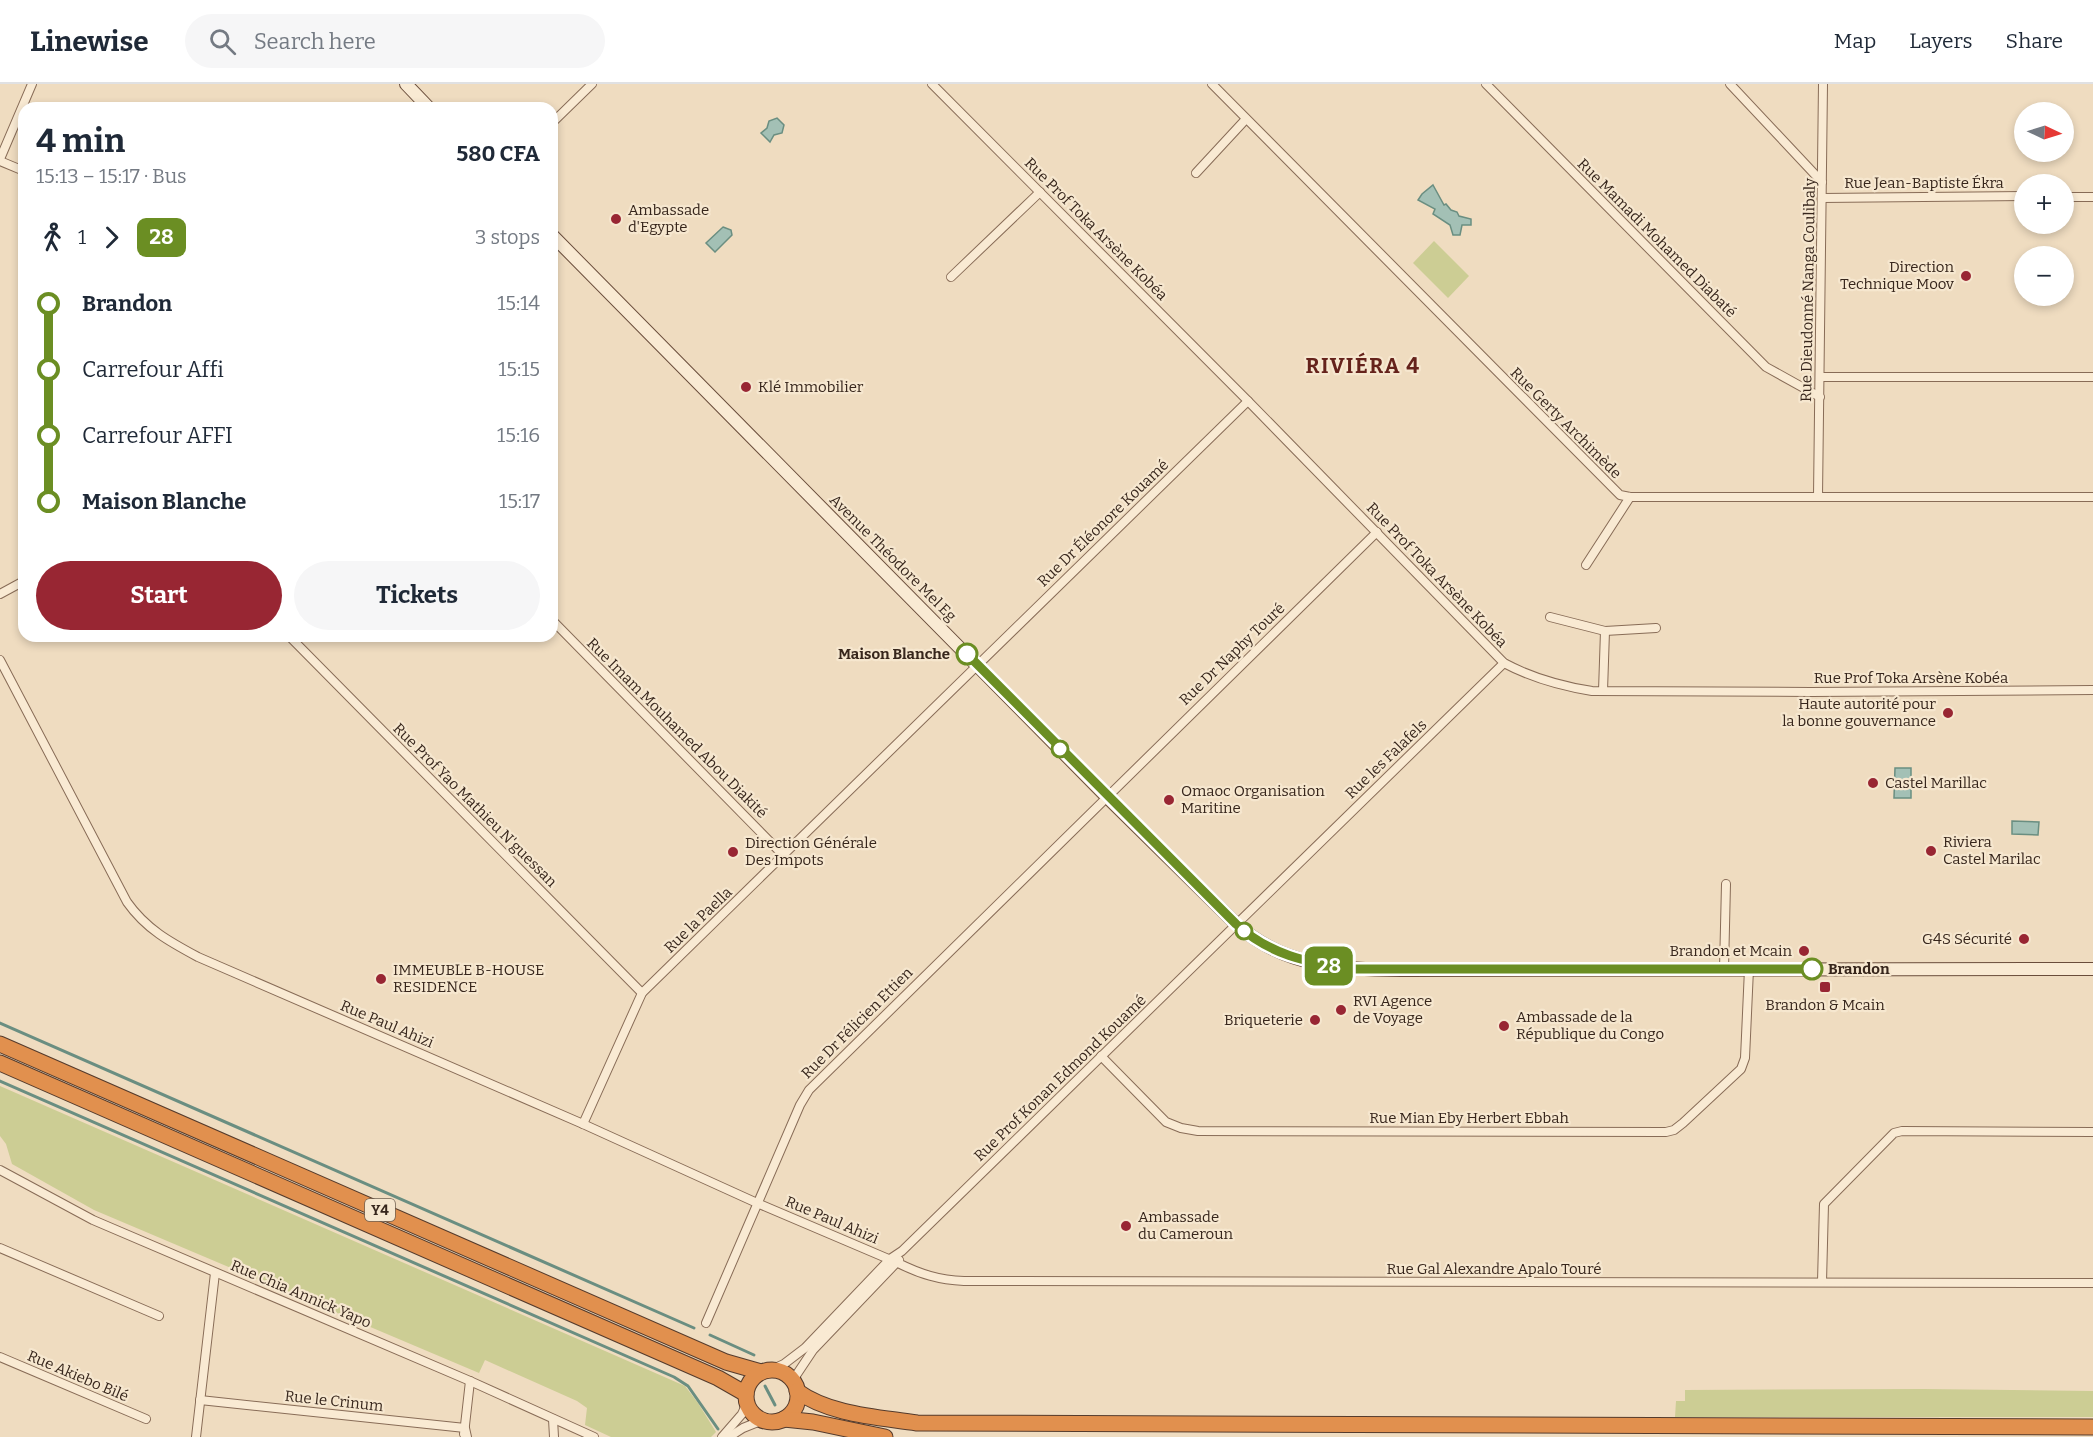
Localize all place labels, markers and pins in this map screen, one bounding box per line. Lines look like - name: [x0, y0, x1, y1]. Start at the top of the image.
- place label: Ambassade d'Egypte: [628, 201, 709, 236]
- marker: Ambassade d'Egypte: [609, 212, 623, 226]
- place label: Direction Technique Moov: [1840, 258, 1954, 293]
- marker: Direction Technique Moov: [1959, 269, 1973, 283]
- place label: Klé Immobilier: [758, 378, 864, 396]
- marker: Klé Immobilier: [739, 380, 753, 394]
- marker: Maison Blanche: [956, 643, 978, 665]
- place label: Maison Blanche: [838, 645, 950, 663]
- place label: Haute autorité pour la bonne gouvernance: [1782, 695, 1936, 730]
- marker: Haute autorité pour la bonne gouvernance: [1941, 706, 1955, 720]
- unlabelled marker: [1051, 740, 1069, 758]
- place label: Castel Marillac: [1885, 774, 1987, 792]
- marker: Castel Marillac: [1866, 776, 1880, 790]
- place label: Omaoc Organisation Maritine: [1181, 782, 1325, 817]
- marker: Omaoc Organisation Maritine: [1162, 793, 1176, 807]
- place label: Riviera Castel Marilac: [1943, 833, 2041, 868]
- place label: Direction Générale Des Impots: [745, 834, 877, 869]
- marker: Riviera Castel Marilac: [1924, 844, 1938, 858]
- marker: Direction Générale Des Impots: [726, 845, 740, 859]
- unlabelled marker: [1235, 922, 1253, 940]
- place label: G4S Sécurité: [1922, 930, 2012, 948]
- marker: G4S Sécurité: [2017, 932, 2031, 946]
- place label: Brandon et Mcain: [1669, 942, 1792, 960]
- marker: Brandon et Mcain: [1797, 944, 1811, 958]
- marker: Brandon: [1801, 958, 1823, 980]
- place label: Brandon: [1828, 960, 1890, 978]
- place label: IMMEUBLE B-HOUSE RESIDENCE: [393, 961, 544, 996]
- marker: IMMEUBLE B-HOUSE RESIDENCE: [374, 972, 388, 986]
- marker: Brandon & Mcain: [1818, 980, 1832, 994]
- place label: RVI Agence de Voyage: [1353, 992, 1432, 1027]
- place label: Brandon & Mcain: [1765, 996, 1885, 1014]
- marker: RVI Agence de Voyage: [1334, 1003, 1348, 1017]
- place label: Ambassade de la République du Congo: [1516, 1008, 1664, 1043]
- place label: Briqueterie: [1224, 1011, 1303, 1029]
- marker: Briqueterie: [1308, 1013, 1322, 1027]
- marker: Ambassade de la République du Congo: [1497, 1019, 1511, 1033]
- place label: Ambassade du Cameroun: [1138, 1208, 1233, 1243]
- marker: Ambassade du Cameroun: [1119, 1219, 1133, 1233]

